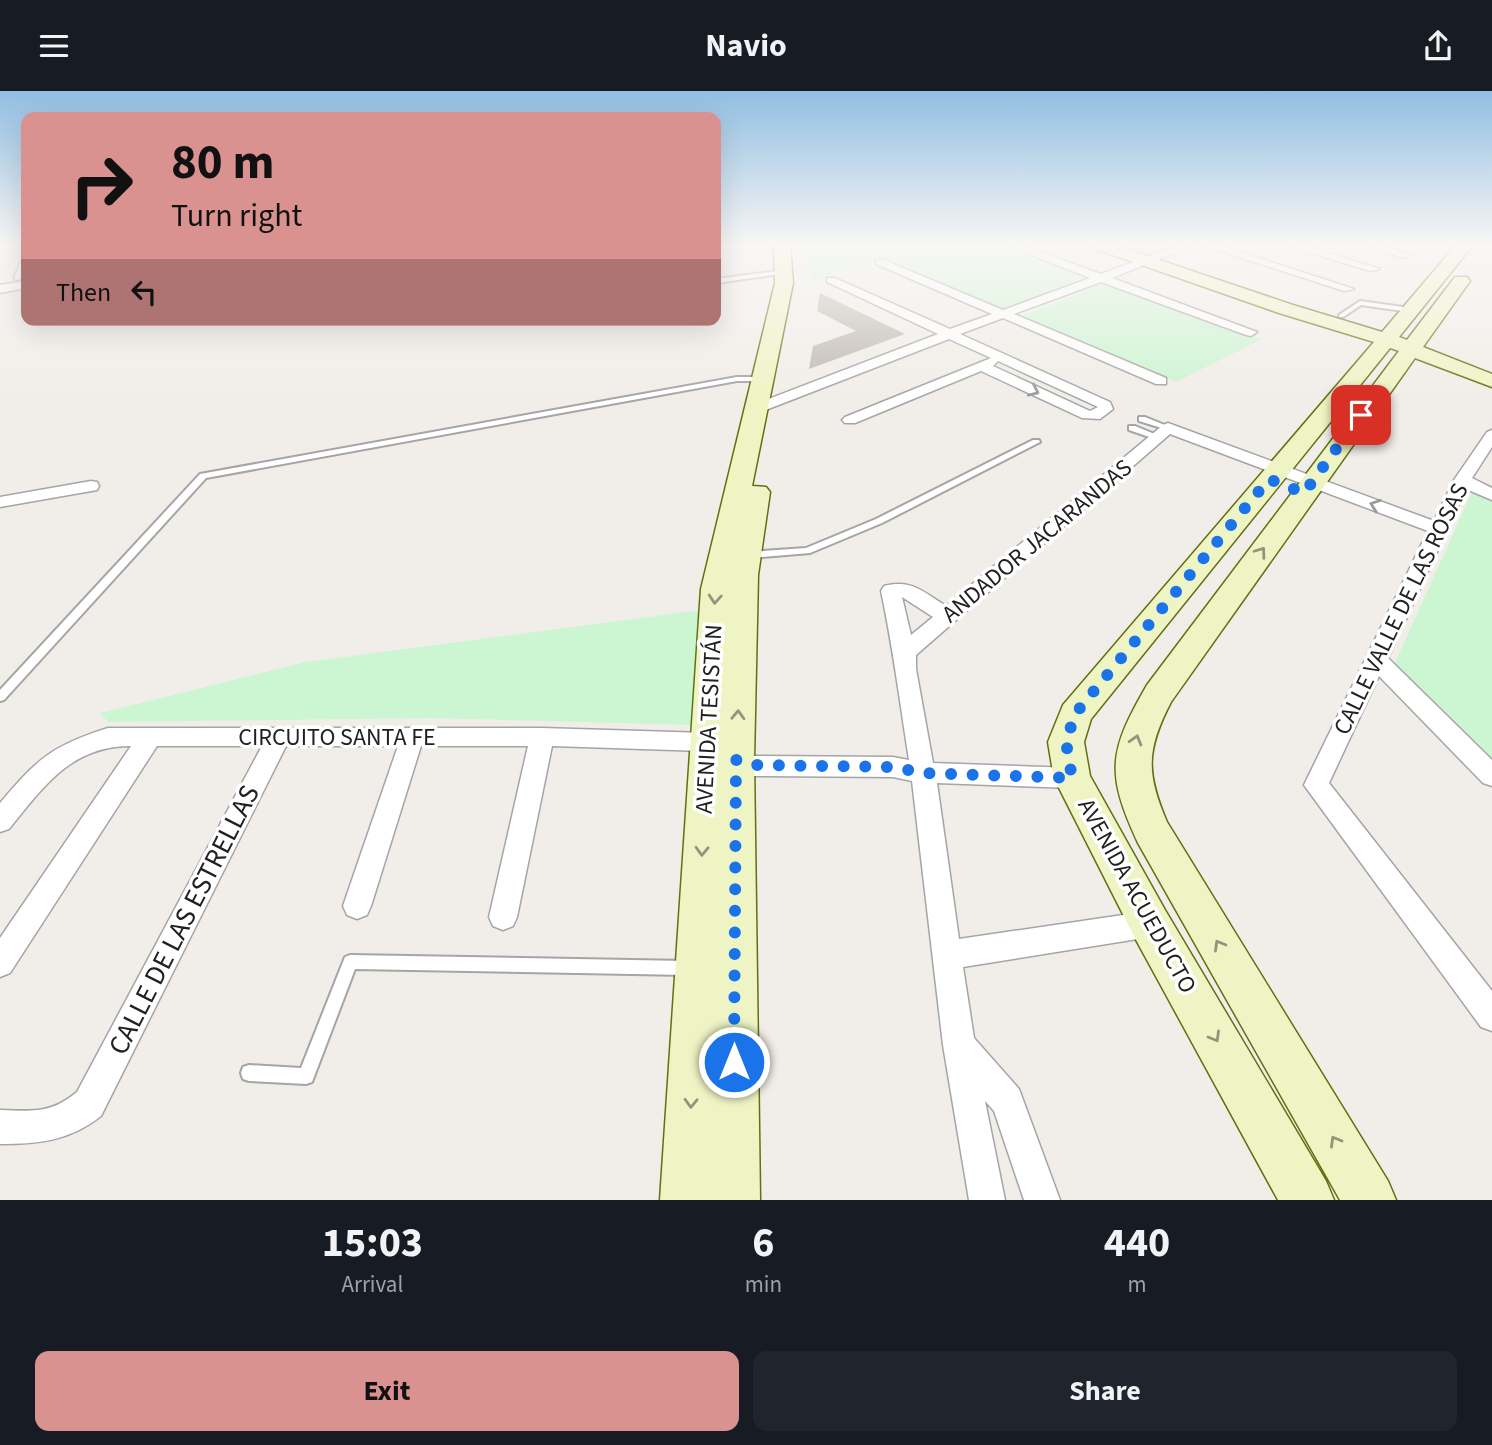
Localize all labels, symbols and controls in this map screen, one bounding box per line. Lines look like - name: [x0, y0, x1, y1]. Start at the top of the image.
- text: Navio: [705, 23, 787, 69]
- icon: menu: [35, 27, 73, 65]
- icon: share: [1419, 27, 1457, 65]
- text: 80 m: [171, 128, 275, 198]
- icon: right: [56, 140, 147, 231]
- text: Turn right: [171, 193, 302, 239]
- icon: left: [125, 273, 163, 311]
- text: Then: [56, 274, 111, 311]
- one-way arrow: [1027, 383, 1039, 397]
- pin: [1331, 385, 1391, 445]
- icon: arrive: [1342, 396, 1380, 434]
- street label: ANDADOR JACARANDAS: [934, 451, 1140, 631]
- street label: CALLE VALLE DE LAS ROSAS: [1325, 477, 1477, 741]
- one-way arrow: [1369, 500, 1381, 514]
- one-way arrow: [1253, 547, 1266, 560]
- one-way arrow: [708, 594, 723, 605]
- street label: AVENIDA TESISTÁN: [687, 624, 731, 814]
- one-way arrow: [730, 710, 745, 721]
- street label: CIRCUITO SANTA FE: [238, 720, 436, 755]
- one-way arrow: [1128, 735, 1142, 747]
- street label: CALLE DE LAS ESTRELLAS: [99, 778, 269, 1062]
- street label: AVENIDA ACUEDUCTO: [1069, 792, 1205, 1000]
- one-way arrow: [694, 846, 709, 857]
- one-way arrow: [1215, 940, 1228, 953]
- position arrow: [697, 1025, 771, 1099]
- one-way arrow: [1207, 1030, 1220, 1043]
- one-way arrow: [684, 1098, 699, 1109]
- one-way arrow: [1330, 1136, 1343, 1149]
- text: 15:03: [322, 1213, 423, 1273]
- text: 6: [752, 1213, 774, 1273]
- text: 440: [1104, 1213, 1170, 1273]
- text: Arrival: [341, 1268, 403, 1301]
- text: min: [745, 1268, 782, 1301]
- text: m: [1127, 1268, 1147, 1301]
- button: Exit: [35, 1351, 739, 1431]
- button: Share: [753, 1351, 1457, 1431]

